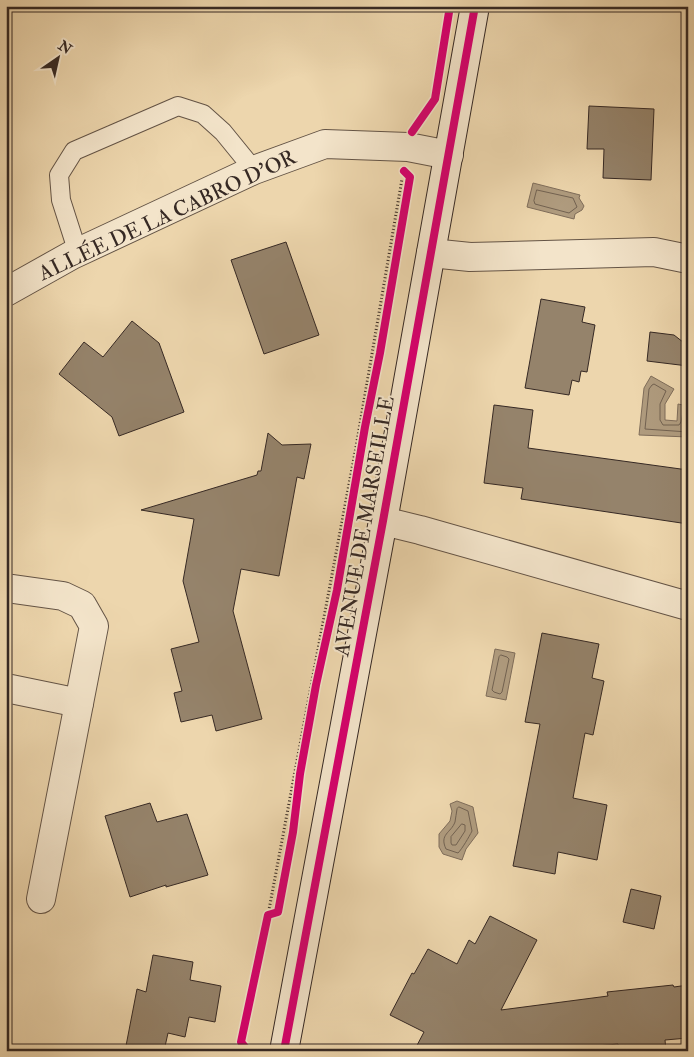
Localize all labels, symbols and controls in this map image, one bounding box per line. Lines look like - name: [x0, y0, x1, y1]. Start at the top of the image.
- north arrow: [32, 32, 82, 82]
- text: N: [54, 37, 75, 58]
- street label: ALLÉE DE LA CABRO D'OR: [33, 143, 301, 288]
- street label: AVENUE DE MARSEILLE: [328, 394, 401, 659]

